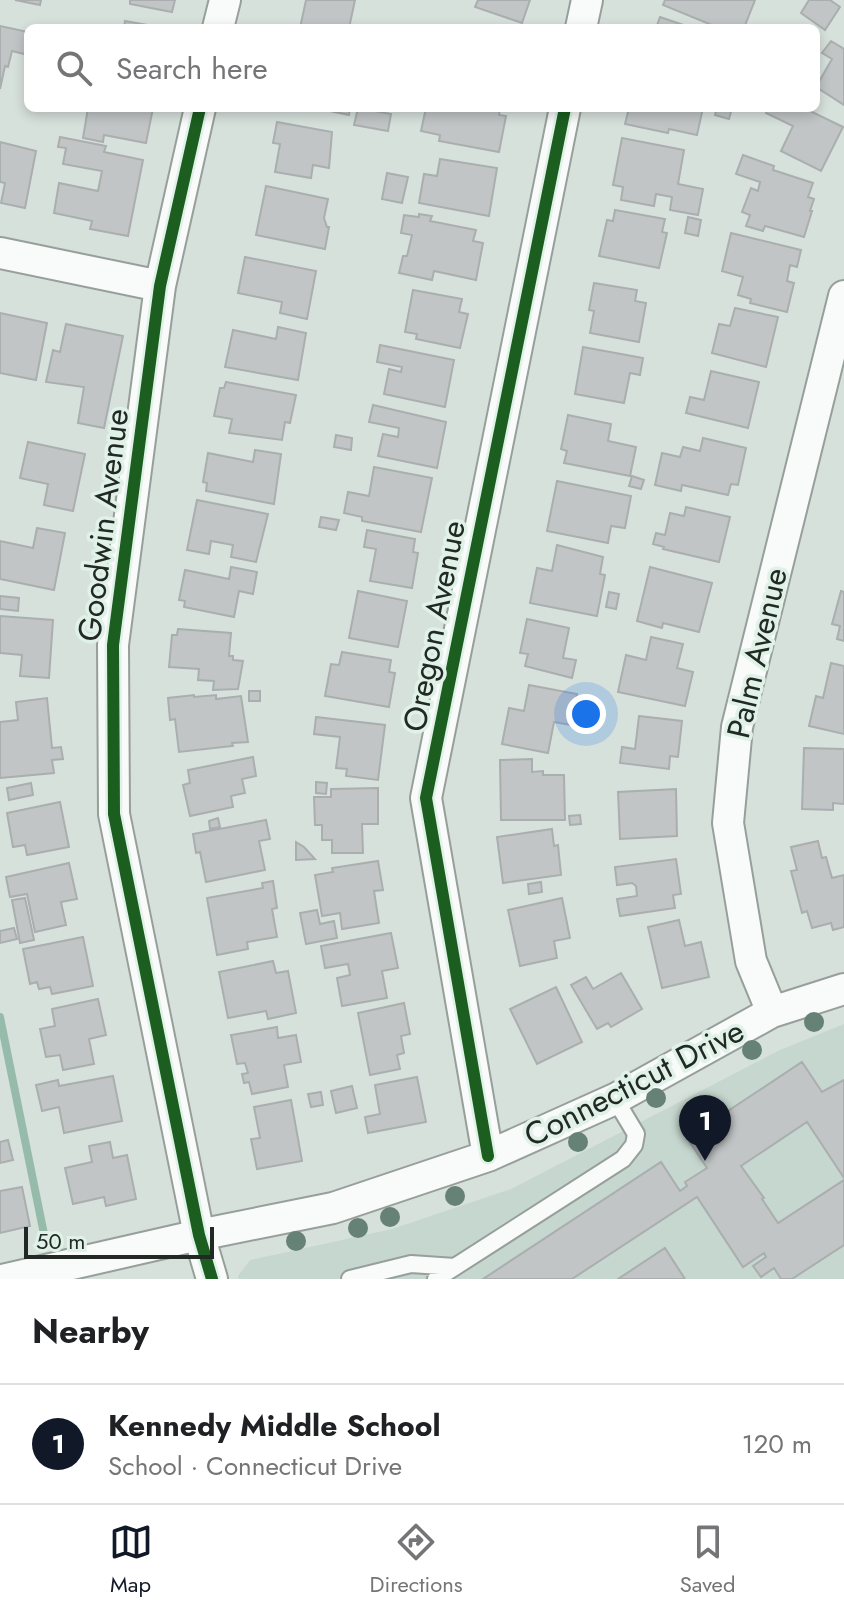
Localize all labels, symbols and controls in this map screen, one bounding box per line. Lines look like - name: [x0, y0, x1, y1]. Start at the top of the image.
- search box: [24, 24, 820, 112]
- icon: search: [52, 46, 96, 90]
- text: Search here: [116, 47, 268, 90]
- street label: Goodwin Avenue: [66, 406, 140, 644]
- street label: Oregon Avenue: [391, 517, 477, 735]
- street label: Palm Avenue: [715, 563, 799, 743]
- your location: [566, 694, 606, 734]
- street label: Connecticut Drive: [516, 1008, 752, 1158]
- pin: 1: [679, 1095, 731, 1161]
- scale bar: [24, 1223, 214, 1259]
- text: 50 m: [36, 1225, 85, 1257]
- text: Nearby: [32, 1307, 149, 1356]
- text: Kennedy Middle School: [108, 1404, 441, 1447]
- text: 1: [51, 1425, 65, 1463]
- text: 120 m: [742, 1425, 812, 1463]
- text: School · Connecticut Drive: [108, 1447, 402, 1485]
- tab: Map: [109, 1520, 153, 1600]
- tab: Directions: [370, 1520, 463, 1600]
- tab: Saved: [680, 1520, 735, 1600]

